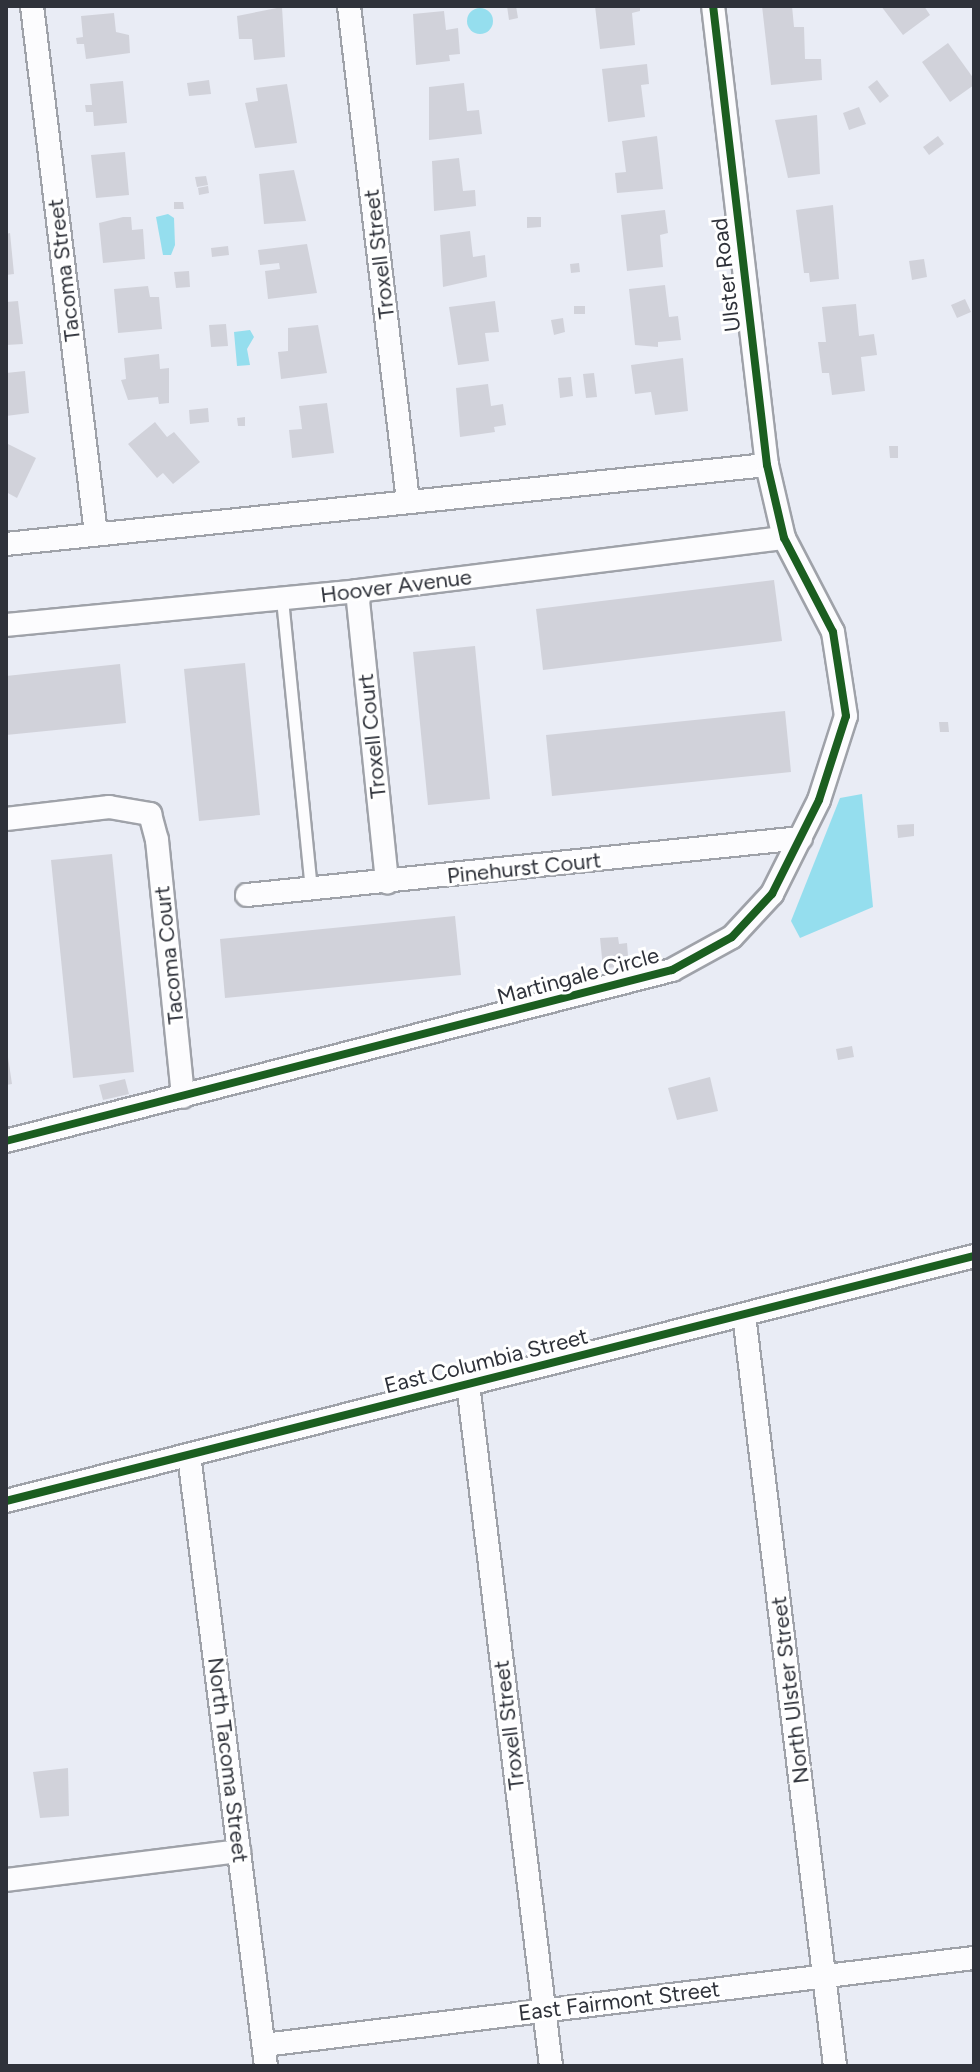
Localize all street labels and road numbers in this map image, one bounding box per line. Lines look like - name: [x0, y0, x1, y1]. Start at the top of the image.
- street label: Troxell Street: [358, 188, 400, 320]
- street label: Tacoma Street: [42, 197, 86, 343]
- street label: Ulster Road: [706, 217, 746, 333]
- street label: Hoover Avenue: [319, 564, 473, 608]
- street label: Troxell Court: [352, 672, 392, 800]
- street label: Pinehurst Court: [446, 847, 602, 889]
- street label: Tacoma Court: [149, 885, 189, 1025]
- street label: Martingale Circle: [494, 942, 662, 1010]
- street label: East Columbia Street: [381, 1323, 591, 1399]
- street label: North Ulster Street: [765, 1595, 815, 1785]
- street label: North Tacoma Street: [202, 1656, 254, 1864]
- street label: Troxell Street: [488, 1659, 530, 1791]
- street label: East Fairmont Street: [517, 1976, 721, 2026]

